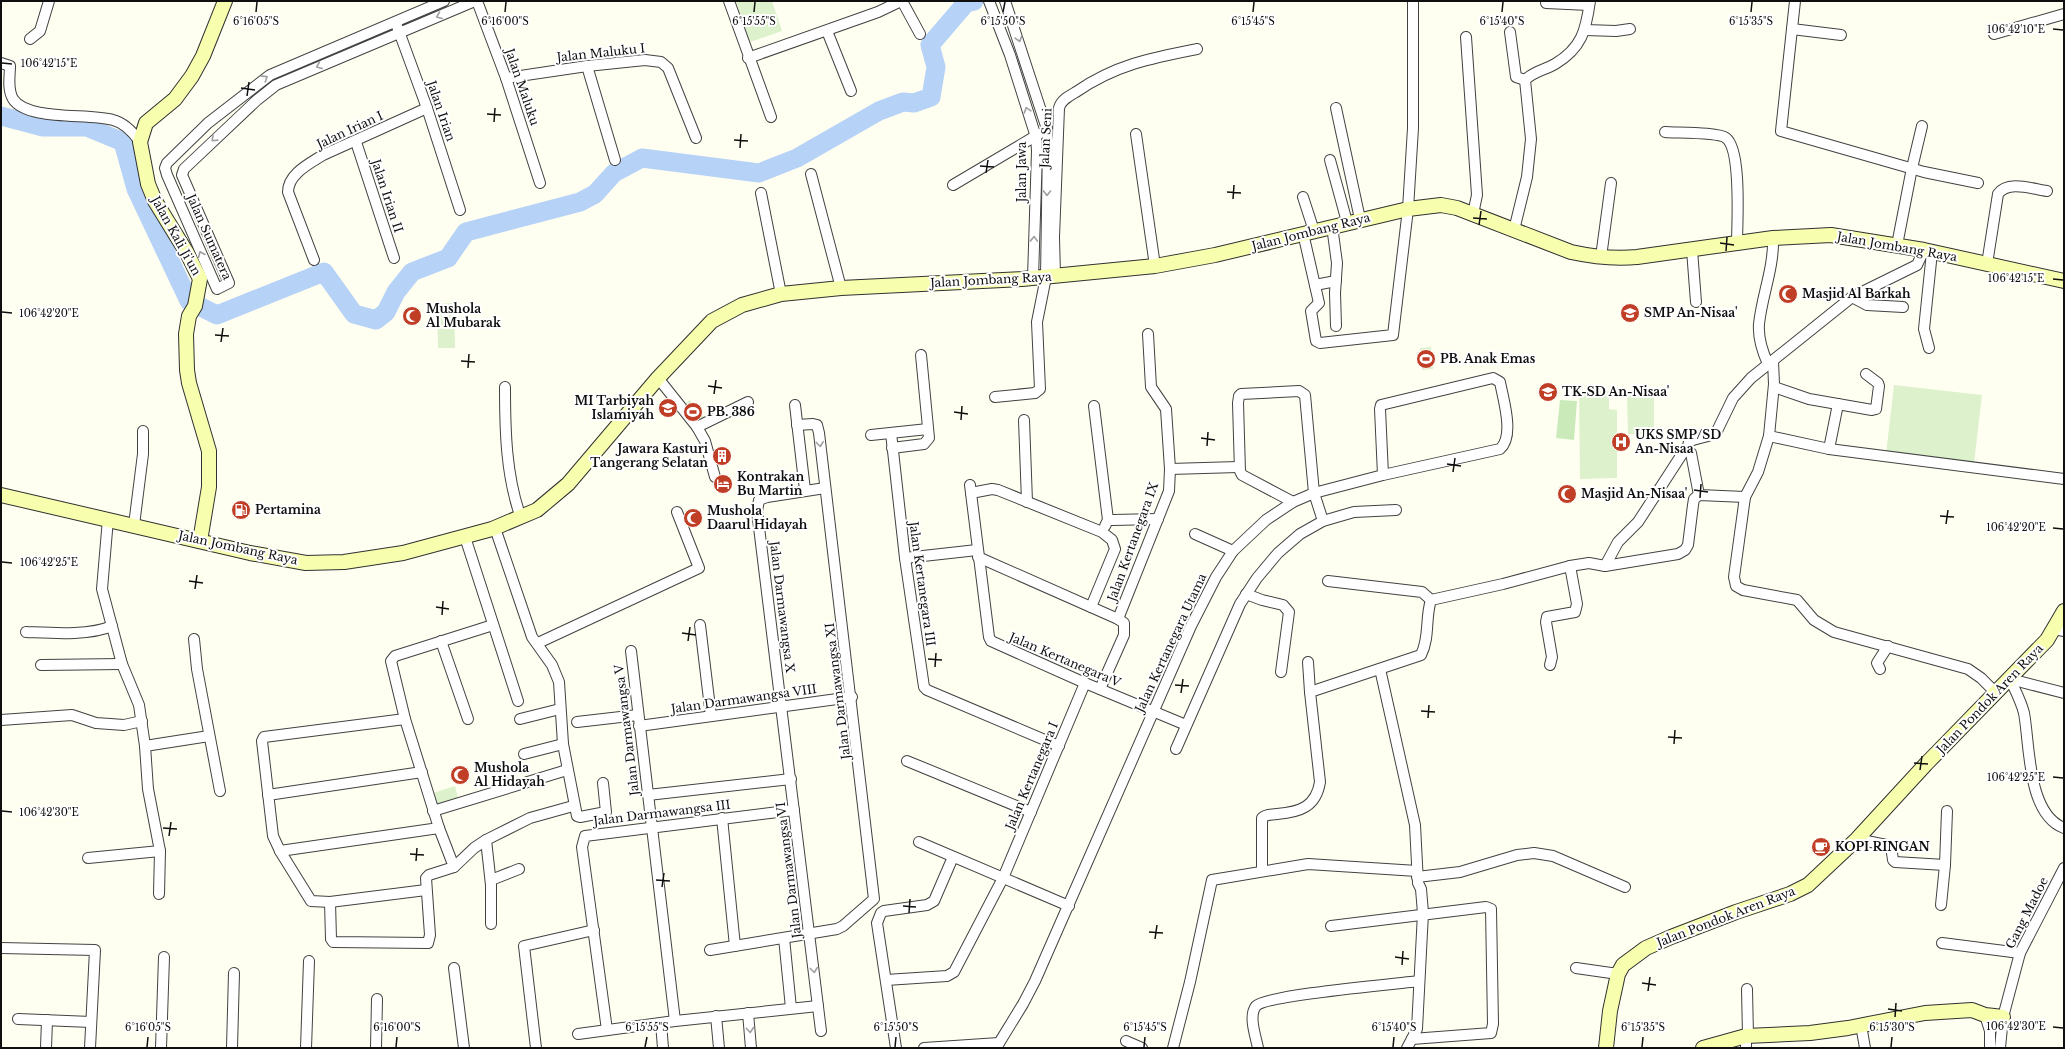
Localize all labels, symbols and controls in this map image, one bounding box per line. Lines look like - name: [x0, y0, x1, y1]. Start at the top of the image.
- one-way arrow: [436, 11, 443, 19]
- text: 6°16'05"S: [233, 15, 279, 28]
- text: 6°16'00"S: [481, 15, 529, 28]
- text: 6°15'55"S: [732, 15, 776, 28]
- text: 6°15'50"S: [981, 15, 1025, 28]
- text: 6°15'45"S: [1231, 15, 1275, 28]
- text: 6°15'40"S: [1480, 15, 1524, 28]
- text: 6°15'35"S: [1729, 15, 1773, 28]
- text: 106°42'10"E: [1987, 23, 2045, 36]
- one-way arrow: [1014, 35, 1023, 42]
- street label: Jalan Maluku I: [554, 40, 646, 65]
- street label: Jalan Maluku: [502, 45, 543, 127]
- text: 106°42'15"E: [21, 57, 77, 70]
- one-way arrow: [316, 61, 324, 69]
- one-way arrow: [261, 75, 268, 83]
- street label: Jalan Irian: [423, 77, 459, 143]
- one-way arrow: [1024, 107, 1032, 114]
- street label: Jalan Irian I: [312, 108, 385, 152]
- street label: Jalan Seni: [1036, 108, 1055, 170]
- one-way arrow: [211, 135, 219, 142]
- street label: Jalan Jawa: [1014, 141, 1029, 204]
- street label: Jalan Irian II: [368, 155, 406, 234]
- street label: Jalan Sumatera: [183, 190, 235, 282]
- one-way arrow: [1043, 190, 1052, 196]
- street label: Jalan Kali Ji'un: [148, 192, 204, 278]
- street label: Jalan Jombang Raya: [1248, 209, 1372, 254]
- street label: Jalan Jombang Raya: [1834, 228, 1959, 265]
- one-way arrow: [1030, 236, 1039, 242]
- one-way arrow: [198, 250, 206, 258]
- street label: Jalan Jombang Raya: [928, 269, 1052, 290]
- text: 106°42'15"E: [1988, 272, 2044, 285]
- mosque icon: Masjid Al Barkah: [1777, 283, 1799, 305]
- place label: Masjid Al Barkah: [1802, 286, 1911, 301]
- place label: Mushola Al Mubarak: [425, 301, 502, 330]
- school or university icon: SMP An-Nisaa': [1619, 302, 1641, 324]
- mosque icon: Mushola Al Mubarak: [401, 305, 423, 327]
- place label: SMP An-Nisaa': [1644, 305, 1738, 320]
- text: 106°42'20"E: [19, 307, 79, 320]
- sports icon: PB. Anak Emas: [1415, 348, 1437, 370]
- place label: PB. Anak Emas: [1440, 351, 1536, 366]
- school or university icon: TK-SD An-Nisaa': [1537, 381, 1559, 403]
- place label: TK-SD An-Nisaa': [1562, 384, 1669, 399]
- place label: MI Tarbiyah Islamiyah: [575, 393, 654, 422]
- school or university icon: MI Tarbiyah Islamiyah: [657, 397, 679, 419]
- sports icon: PB. 386: [682, 401, 704, 423]
- place label: PB. 386: [707, 404, 755, 419]
- place label: UKS SMP/SD An-Nisaa: [1634, 427, 1721, 456]
- hospital icon: UKS SMP/SD An-Nisaa: [1610, 431, 1632, 453]
- place label: Jawara Kasturi Tangerang Selatan: [590, 441, 709, 470]
- one-way arrow: [816, 441, 825, 447]
- building icon: Jawara Kasturi Tangerang Selatan: [711, 445, 733, 467]
- place label: Kontrakan Bu Martin: [737, 469, 804, 498]
- hotel icon: Kontrakan Bu Martin: [712, 473, 734, 495]
- street label: Jalan Kertanegara IX: [1103, 480, 1161, 605]
- mosque icon: Masjid An-Nisaa': [1556, 483, 1578, 505]
- place label: Masjid An-Nisaa': [1581, 486, 1687, 501]
- fuel station icon: Pertamina: [230, 499, 252, 521]
- place label: Pertamina: [255, 502, 321, 517]
- place label: Mushola Daarul Hidayah: [707, 503, 808, 532]
- mosque icon: Mushola Daarul Hidayah: [682, 507, 704, 529]
- street label: Jalan Kertanegara III: [906, 519, 939, 647]
- text: 106°42'20"E: [1986, 521, 2046, 534]
- street label: Jalan Jombang Raya: [175, 527, 300, 568]
- street label: Jalan Darmawangsa X: [767, 538, 798, 674]
- text: 106°42'25"E: [20, 556, 78, 569]
- street label: Jalan Kertanegara Utama: [1131, 571, 1210, 716]
- street label: Jalan Darmawangsa XI: [822, 622, 854, 762]
- street label: Jalan Kertanegara V: [1005, 628, 1124, 690]
- street label: Jalan Pondok Aren Raya: [1932, 640, 2046, 758]
- street label: Jalan Darmawangsa V: [611, 663, 642, 798]
- street label: Jalan Darmawangsa VIII: [668, 681, 818, 716]
- street label: Jalan Kertanegara I: [1001, 720, 1061, 834]
- place label: Mushola Al Hidayah: [473, 760, 545, 789]
- mosque icon: Mushola Al Hidayah: [449, 764, 471, 786]
- text: 106°42'25"E: [1987, 771, 2045, 784]
- street label: Jalan Darmawangsa III: [591, 797, 731, 829]
- street label: Jalan Darmawangsa VI: [773, 801, 805, 941]
- text: 106°42'30"E: [19, 806, 79, 819]
- cafe icon: KOPI RINGAN: [1810, 836, 1832, 858]
- place label: KOPI RINGAN: [1835, 839, 1931, 854]
- street label: Gang Madoe: [2002, 874, 2051, 951]
- street label: Jalan Pondok Aren Raya: [1653, 883, 1797, 951]
- one-way arrow: [809, 967, 818, 973]
- text: 106°42'30"E: [1986, 1020, 2046, 1033]
- text: 6°16'05"S: [125, 1021, 171, 1034]
- text: 6°16'00"S: [373, 1021, 421, 1034]
- text: 6°15'55"S: [625, 1021, 669, 1034]
- text: 6°15'50"S: [874, 1021, 918, 1034]
- text: 6°15'45"S: [1123, 1021, 1167, 1034]
- text: 6°15'40"S: [1372, 1021, 1416, 1034]
- text: 6°15'35"S: [1621, 1021, 1665, 1034]
- text: 6°15'30"S: [1869, 1021, 1915, 1034]
- one-way arrow: [745, 1027, 754, 1033]

